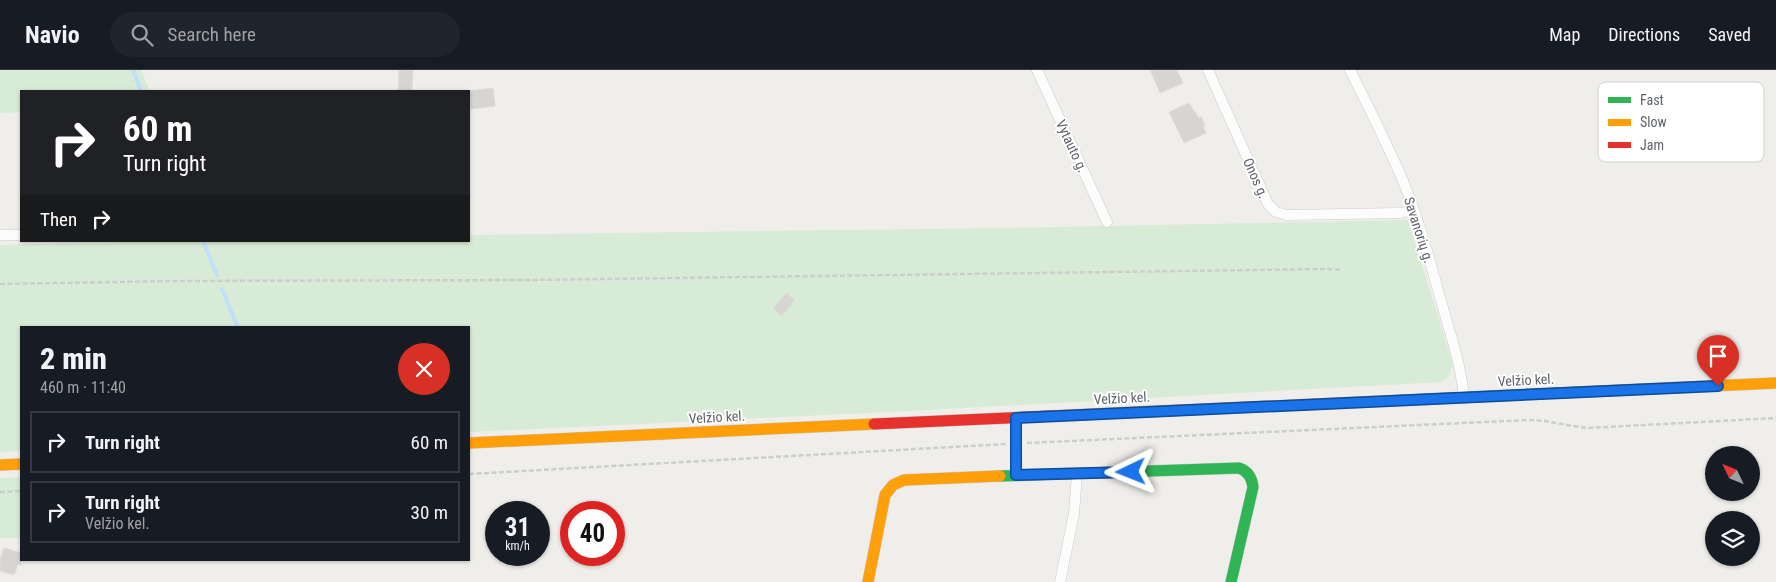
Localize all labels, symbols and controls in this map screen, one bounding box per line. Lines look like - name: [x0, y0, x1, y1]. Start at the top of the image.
- search box: [110, 12, 460, 57]
- text: Navio: [25, 21, 80, 49]
- icon: search: [128, 21, 156, 49]
- text: Search here: [168, 23, 256, 46]
- text: Map: [1549, 24, 1580, 45]
- text: Directions: [1608, 24, 1680, 45]
- text: Saved: [1708, 24, 1751, 45]
- legend: [1598, 82, 1764, 162]
- text: Fast: [1640, 92, 1664, 108]
- text: 60 m: [123, 109, 192, 150]
- icon: right: [40, 110, 105, 175]
- text: Slow: [1640, 114, 1667, 130]
- street label: Vytauto g.: [1053, 117, 1091, 175]
- text: Jam: [1640, 137, 1664, 153]
- text: Turn right: [123, 151, 206, 176]
- street label: Onos g.: [1240, 155, 1272, 201]
- street label: Savanorių g.: [1401, 195, 1437, 265]
- icon: right: [87, 205, 115, 233]
- text: Then: [40, 208, 77, 231]
- pin: [1697, 335, 1739, 386]
- text: 2 min: [40, 341, 107, 376]
- icon: arrive: [1704, 342, 1732, 370]
- button: close: [398, 343, 450, 395]
- street label: Velžio kel.: [1497, 371, 1555, 389]
- text: 460 m · 11:40: [40, 378, 126, 397]
- street label: Velžio kel.: [1093, 389, 1151, 407]
- street label: Velžio kel.: [688, 408, 746, 426]
- icon: right: [42, 428, 70, 456]
- text: Turn right: [85, 431, 160, 454]
- text: 60 m: [411, 431, 448, 454]
- position arrow: [1104, 445, 1156, 497]
- north arrow: [1705, 446, 1760, 501]
- map controls: [1705, 446, 1760, 566]
- text: Turn right: [85, 491, 160, 514]
- icon: right: [42, 498, 70, 526]
- text: 30 m: [411, 501, 448, 524]
- speed limit sign: 40: [560, 501, 625, 566]
- button: layers: [1705, 511, 1760, 566]
- text: 31: [505, 513, 530, 542]
- text: Velžio kel.: [85, 514, 150, 533]
- text: km/h: [505, 539, 530, 553]

